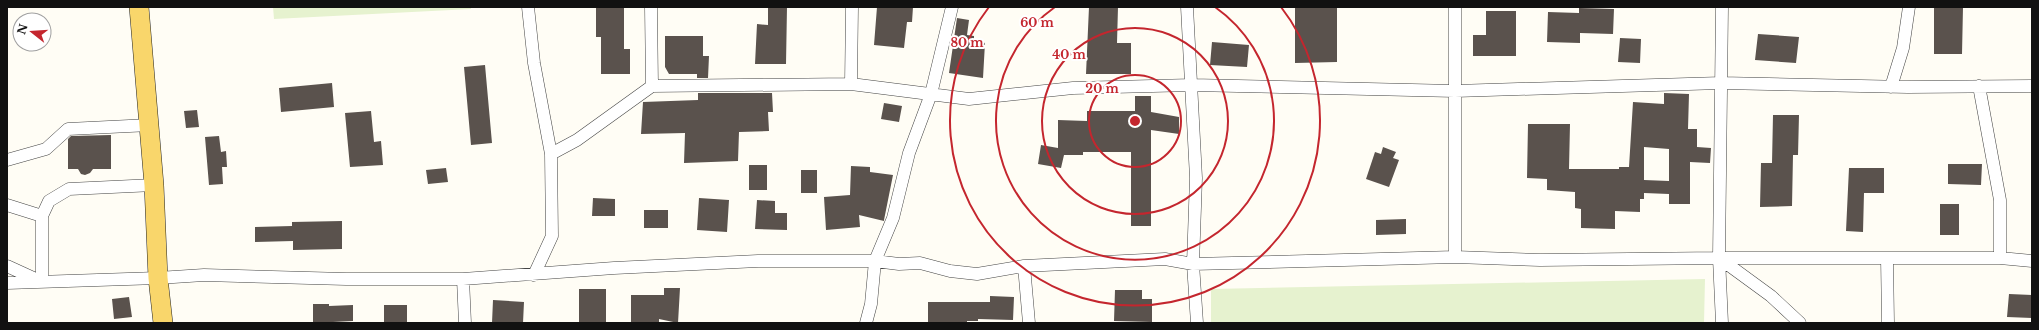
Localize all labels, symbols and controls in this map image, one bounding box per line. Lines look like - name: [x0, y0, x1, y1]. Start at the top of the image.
- north arrow: [12, 12, 52, 52]
- text: 60 m: [1020, 15, 1055, 30]
- text: N: [14, 21, 31, 36]
- text: 80 m: [950, 35, 984, 50]
- text: 40 m: [1052, 47, 1086, 62]
- text: 20 m: [1085, 81, 1119, 96]
- centre of rings: [1128, 114, 1142, 128]

